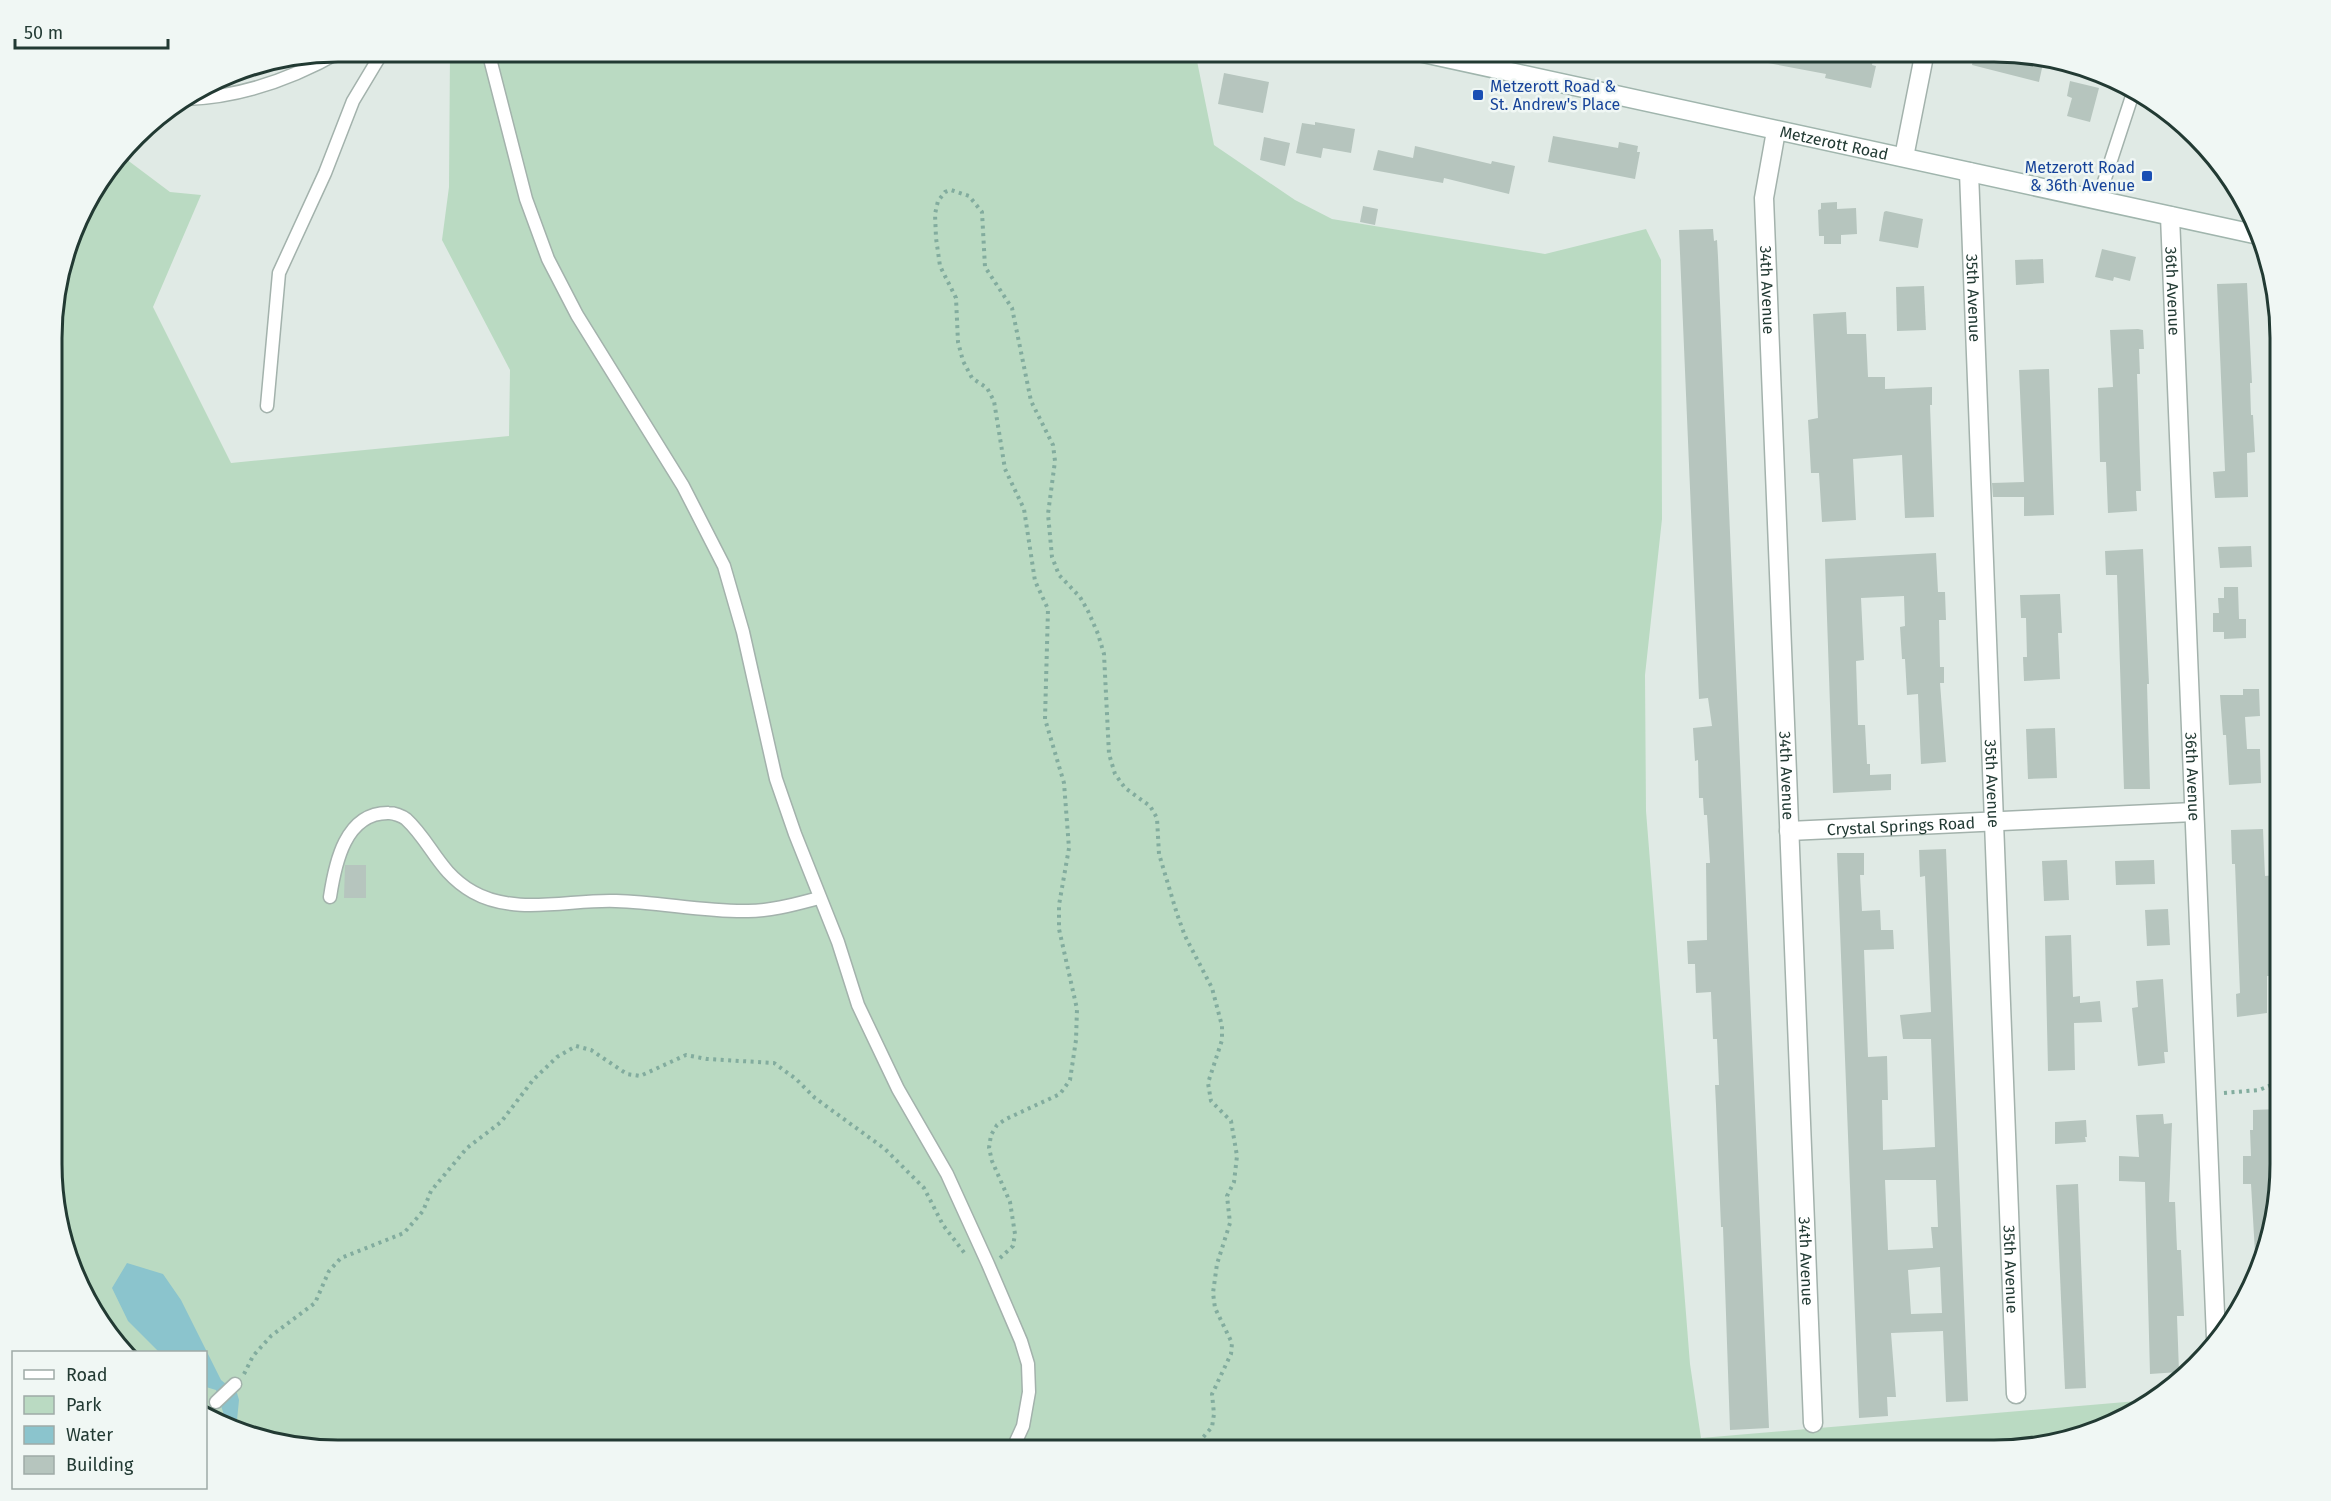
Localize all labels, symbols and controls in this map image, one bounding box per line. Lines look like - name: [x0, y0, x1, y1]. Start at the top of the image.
- scale bar: [15, 12, 168, 50]
- text: 50 m: [24, 22, 63, 44]
- place label: Metzerott Road & St. Andrew's Place: [1490, 77, 1620, 114]
- marker: Metzerott Road & St. Andrew's Place: [1471, 88, 1485, 102]
- street label: Metzerott Road: [1778, 122, 1890, 164]
- place label: Metzerott Road & 36th Avenue: [2025, 158, 2135, 195]
- marker: Metzerott Road & 36th Avenue: [2140, 169, 2154, 183]
- street label: 34th Avenue: [1756, 245, 1778, 335]
- street label: 36th Avenue: [2161, 246, 2184, 336]
- street label: 35th Avenue: [1962, 253, 1985, 342]
- street label: 34th Avenue: [1775, 731, 1798, 820]
- street label: 36th Avenue: [2181, 732, 2204, 821]
- street label: 35th Avenue: [1981, 739, 2003, 828]
- street label: Crystal Springs Road: [1826, 813, 1976, 839]
- street label: 34th Avenue: [1795, 1216, 1817, 1306]
- street label: 35th Avenue: [2000, 1225, 2022, 1314]
- legend: [12, 1351, 207, 1489]
- text: Road: [66, 1364, 108, 1386]
- text: Park: [66, 1394, 102, 1416]
- text: Water: [66, 1424, 113, 1446]
- text: Building: [66, 1454, 134, 1476]

